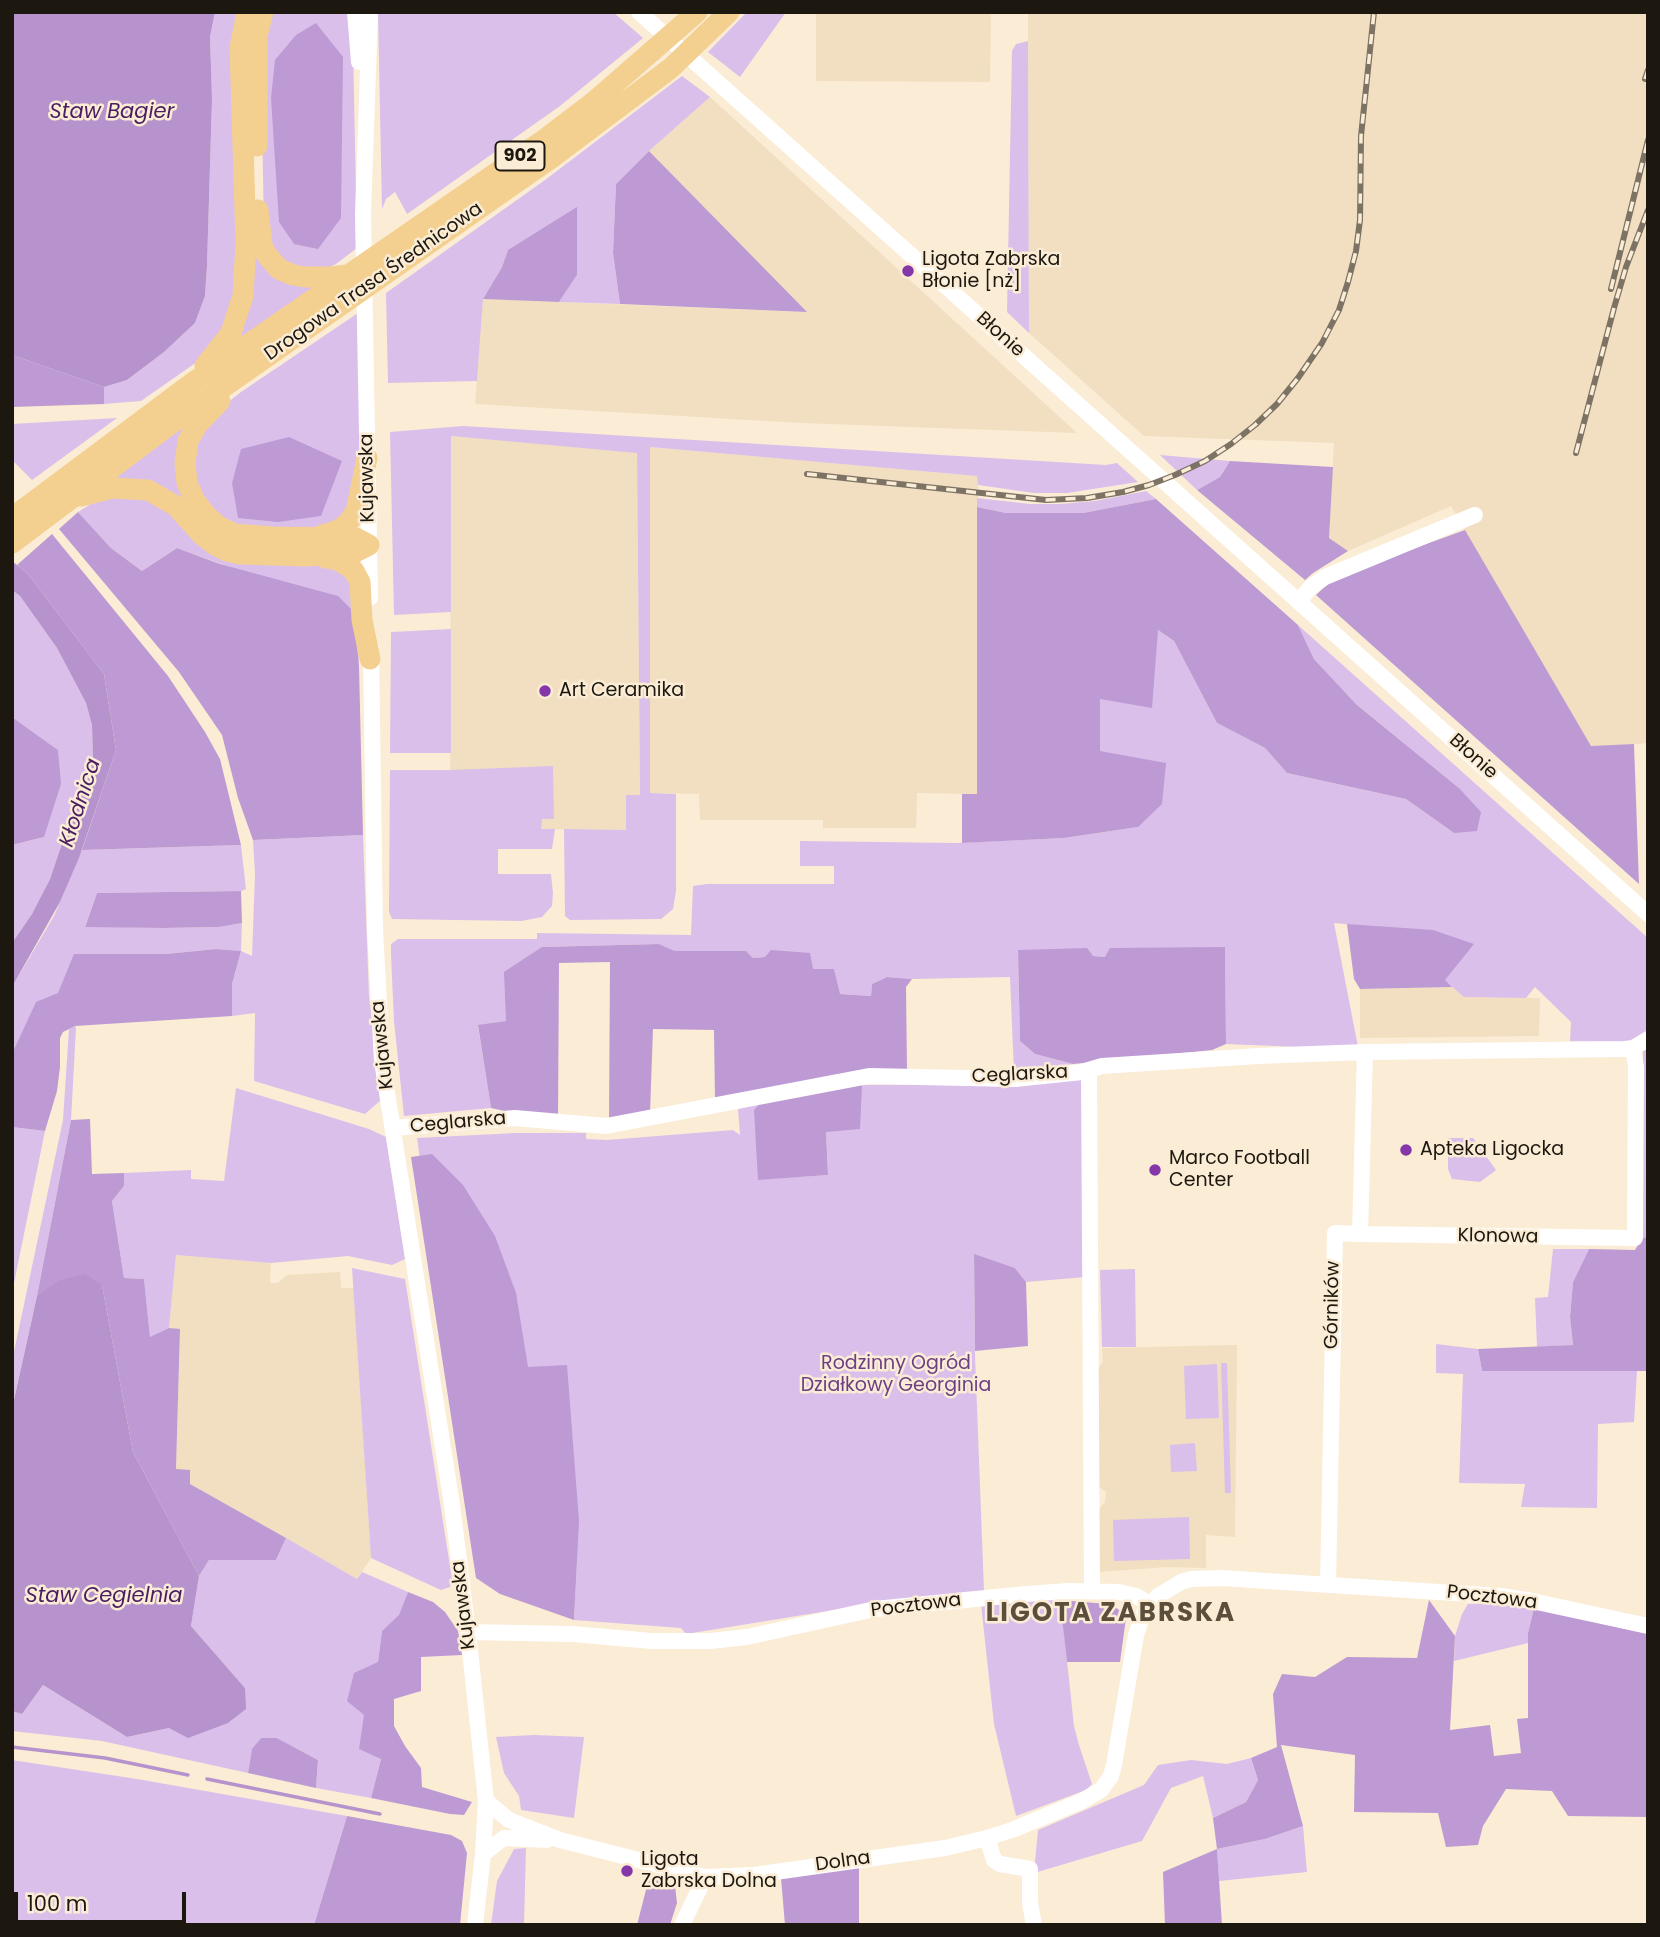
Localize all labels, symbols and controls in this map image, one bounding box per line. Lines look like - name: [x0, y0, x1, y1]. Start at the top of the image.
- water label: Staw Bagier: [50, 100, 174, 126]
- road number: 902: [496, 141, 544, 170]
- street label: Drogowa Trasa Średnicowa: [261, 198, 487, 366]
- place label: Ligota Zabrska Błonie [nż]: [922, 249, 1060, 293]
- marker: Ligota Zabrska Błonie [nż]: [900, 263, 916, 279]
- street label: Błonie: [971, 307, 1029, 363]
- street label: Kujawska: [356, 433, 380, 523]
- place label: Art Ceramika: [559, 680, 684, 702]
- marker: Art Ceramika: [537, 683, 553, 699]
- street label: Błonie: [1444, 729, 1502, 785]
- water label: Kłodnica: [55, 756, 107, 850]
- street label: Kujawska: [367, 999, 399, 1091]
- street label: Ceglarska: [971, 1061, 1069, 1089]
- street label: Ceglarska: [409, 1107, 507, 1139]
- place label: Apteka Ligocka: [1420, 1139, 1564, 1161]
- marker: Apteka Ligocka: [1398, 1142, 1414, 1158]
- place label: Marco Football Center: [1169, 1148, 1310, 1192]
- marker: Marco Football Center: [1147, 1162, 1163, 1178]
- street label: Klonowa: [1457, 1225, 1539, 1249]
- street label: Górników: [1321, 1261, 1345, 1349]
- park label: Rodzinny Ogród Działkowy Georginia: [801, 1353, 991, 1397]
- street label: Kujawska: [447, 1559, 481, 1651]
- street label: Pocztowa: [1446, 1581, 1538, 1615]
- water label: Staw Cegielnia: [25, 1584, 183, 1610]
- street label: Pocztowa: [870, 1589, 962, 1623]
- district label: LIGOTA ZABRSKA: [988, 1598, 1234, 1630]
- street label: Dolna: [814, 1847, 872, 1877]
- place label: Ligota Zabrska Dolna: [641, 1849, 777, 1893]
- marker: Ligota Zabrska Dolna: [619, 1863, 635, 1879]
- scale bar: [18, 1878, 189, 1922]
- text: 100 m: [27, 1889, 87, 1918]

